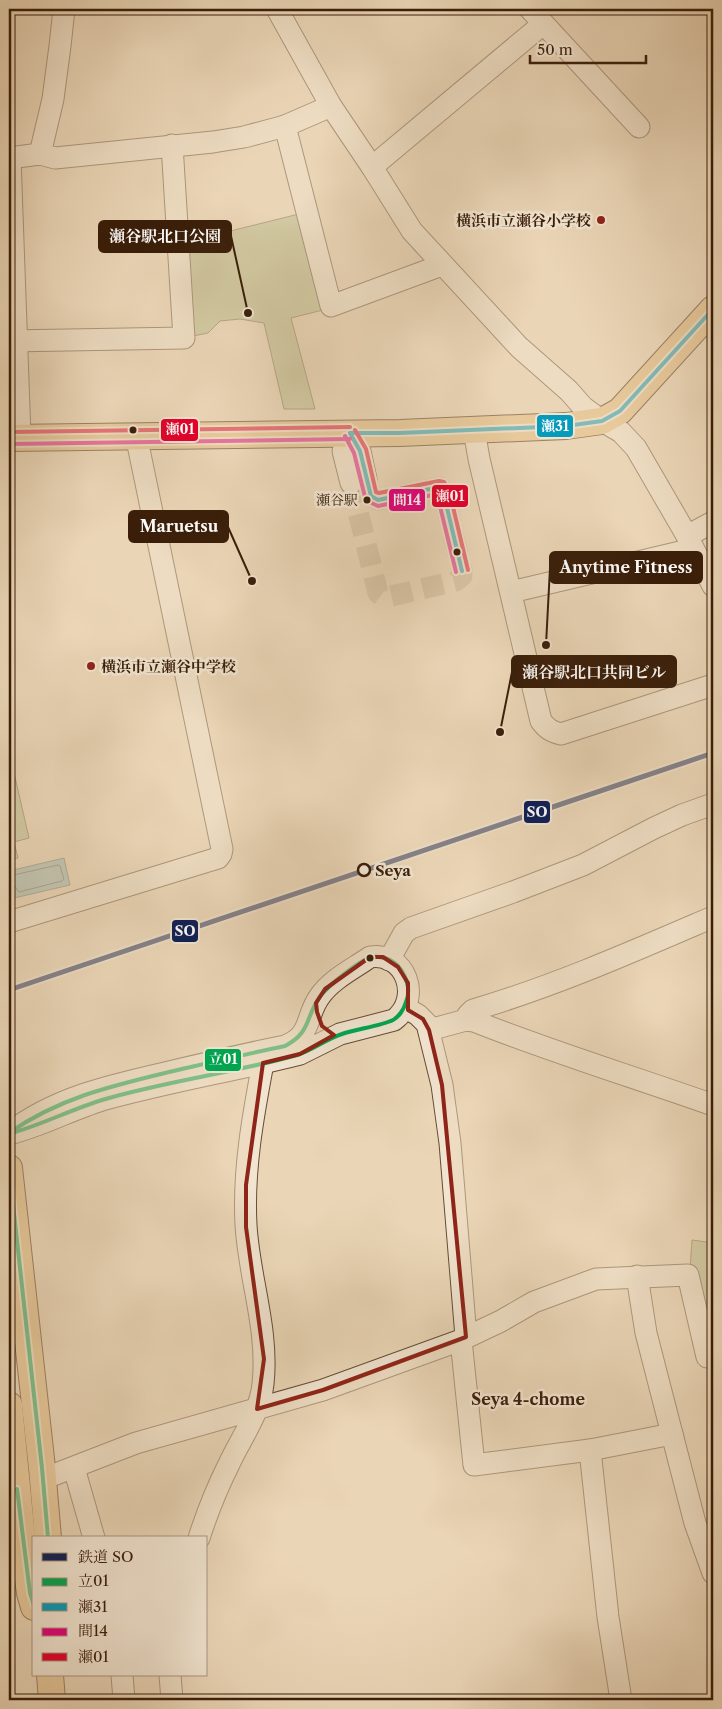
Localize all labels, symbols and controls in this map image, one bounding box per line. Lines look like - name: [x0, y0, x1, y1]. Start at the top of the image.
- scale bar: [530, 32, 646, 64]
- text: 50 m: [537, 40, 573, 59]
- place label: 横浜市立瀬谷小学校: [456, 211, 591, 230]
- marker: 横浜市立瀬谷小学校: [595, 214, 607, 226]
- callout: 瀬谷駅北口公園: [99, 221, 231, 252]
- text: 瀬谷駅北口公園: [109, 226, 221, 246]
- line badge: 瀬31: [536, 414, 574, 438]
- text: 瀬31: [541, 417, 570, 435]
- line badge: 瀬01: [160, 418, 199, 442]
- text: 瀬01: [165, 420, 195, 438]
- unlabelled marker: [128, 425, 138, 435]
- line badge: 瀬01: [431, 484, 469, 508]
- text: 瀬01: [435, 487, 465, 505]
- line badge: 間14: [388, 488, 426, 512]
- place label: 瀬谷駅: [316, 491, 358, 509]
- text: 間14: [393, 491, 421, 509]
- marker: 瀬谷駅: [362, 495, 372, 505]
- callout: Maruetsu: [129, 511, 228, 542]
- text: Maruetsu: [140, 516, 219, 536]
- unlabelled marker: [452, 547, 462, 557]
- callout: Anytime Fitness: [550, 552, 702, 583]
- text: Anytime Fitness: [559, 557, 692, 577]
- callout: 瀬谷駅北口共同ビル: [512, 656, 676, 687]
- place label: 横浜市立瀬谷中学校: [101, 657, 236, 676]
- marker: 横浜市立瀬谷中学校: [85, 660, 97, 672]
- text: 瀬谷駅北口共同ビル: [522, 662, 666, 682]
- line badge: SO: [523, 800, 551, 824]
- text: SO: [527, 803, 548, 821]
- place label: Seya: [375, 861, 411, 880]
- marker: Seya: [357, 863, 371, 877]
- line badge: SO: [171, 919, 199, 943]
- text: SO: [175, 922, 196, 940]
- unlabelled marker: [365, 953, 375, 963]
- line badge: 立01: [204, 1048, 242, 1072]
- text: 立01: [208, 1050, 238, 1068]
- district label: Seya 4-chome: [471, 1389, 585, 1409]
- legend: [32, 1536, 208, 1676]
- text: 鉄道 SO: [78, 1547, 133, 1566]
- text: 立01: [78, 1571, 110, 1590]
- text: 瀬31: [78, 1597, 108, 1616]
- text: 間14: [78, 1621, 108, 1640]
- text: 瀬01: [78, 1647, 110, 1666]

